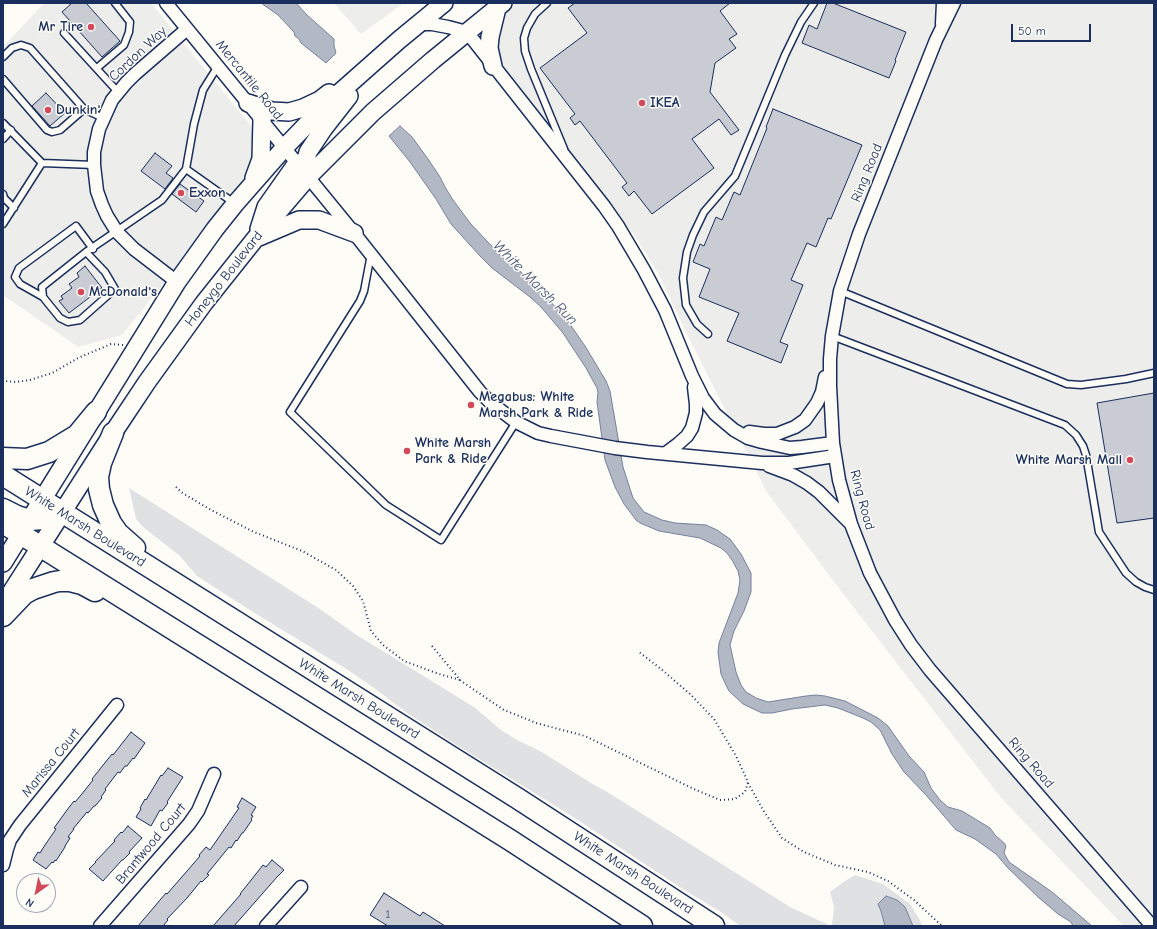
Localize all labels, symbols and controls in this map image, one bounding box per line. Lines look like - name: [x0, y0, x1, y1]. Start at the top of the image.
- scale bar: [1013, 16, 1093, 42]
- place label: Mr Tire: [38, 19, 83, 35]
- marker: Mr Tire: [86, 22, 96, 32]
- street label: Cordon Way: [106, 23, 170, 85]
- text: 50 m: [1018, 24, 1046, 38]
- street label: Mercantile Road: [212, 37, 286, 123]
- place label: IKEA: [650, 95, 680, 111]
- marker: IKEA: [637, 98, 647, 108]
- place label: Dunkin': [56, 102, 100, 118]
- marker: Dunkin': [43, 105, 53, 115]
- street label: Ring Road: [848, 141, 886, 205]
- place label: Exxon: [189, 185, 226, 201]
- marker: Exxon: [176, 188, 186, 198]
- street label: Honeygo Boulevard: [182, 228, 266, 330]
- water label: White Marsh Run: [489, 237, 581, 329]
- place label: McDonald's: [89, 284, 157, 300]
- marker: McDonald's: [76, 287, 86, 297]
- place label: Megabus: White Marsh Park & Ride: [479, 389, 593, 422]
- marker: Megabus: White Marsh Park & Ride: [466, 400, 476, 410]
- place label: White Marsh Park & Ride: [415, 435, 491, 468]
- marker: White Marsh Park & Ride: [402, 446, 412, 456]
- place label: White Marsh Mall: [1016, 452, 1122, 468]
- marker: White Marsh Mall: [1125, 455, 1135, 465]
- street label: Ring Road: [846, 468, 878, 532]
- street label: White Marsh Boulevard: [21, 483, 149, 571]
- street label: White Marsh Boulevard: [295, 655, 423, 743]
- street label: Marissa Court: [18, 725, 84, 801]
- street label: Ring Road: [1004, 734, 1058, 792]
- street label: Brantwood Court: [112, 800, 190, 888]
- street label: White Marsh Boulevard: [570, 828, 696, 918]
- north arrow: [16, 873, 56, 913]
- text: N: [23, 895, 36, 910]
- house number: 1: [386, 908, 390, 922]

